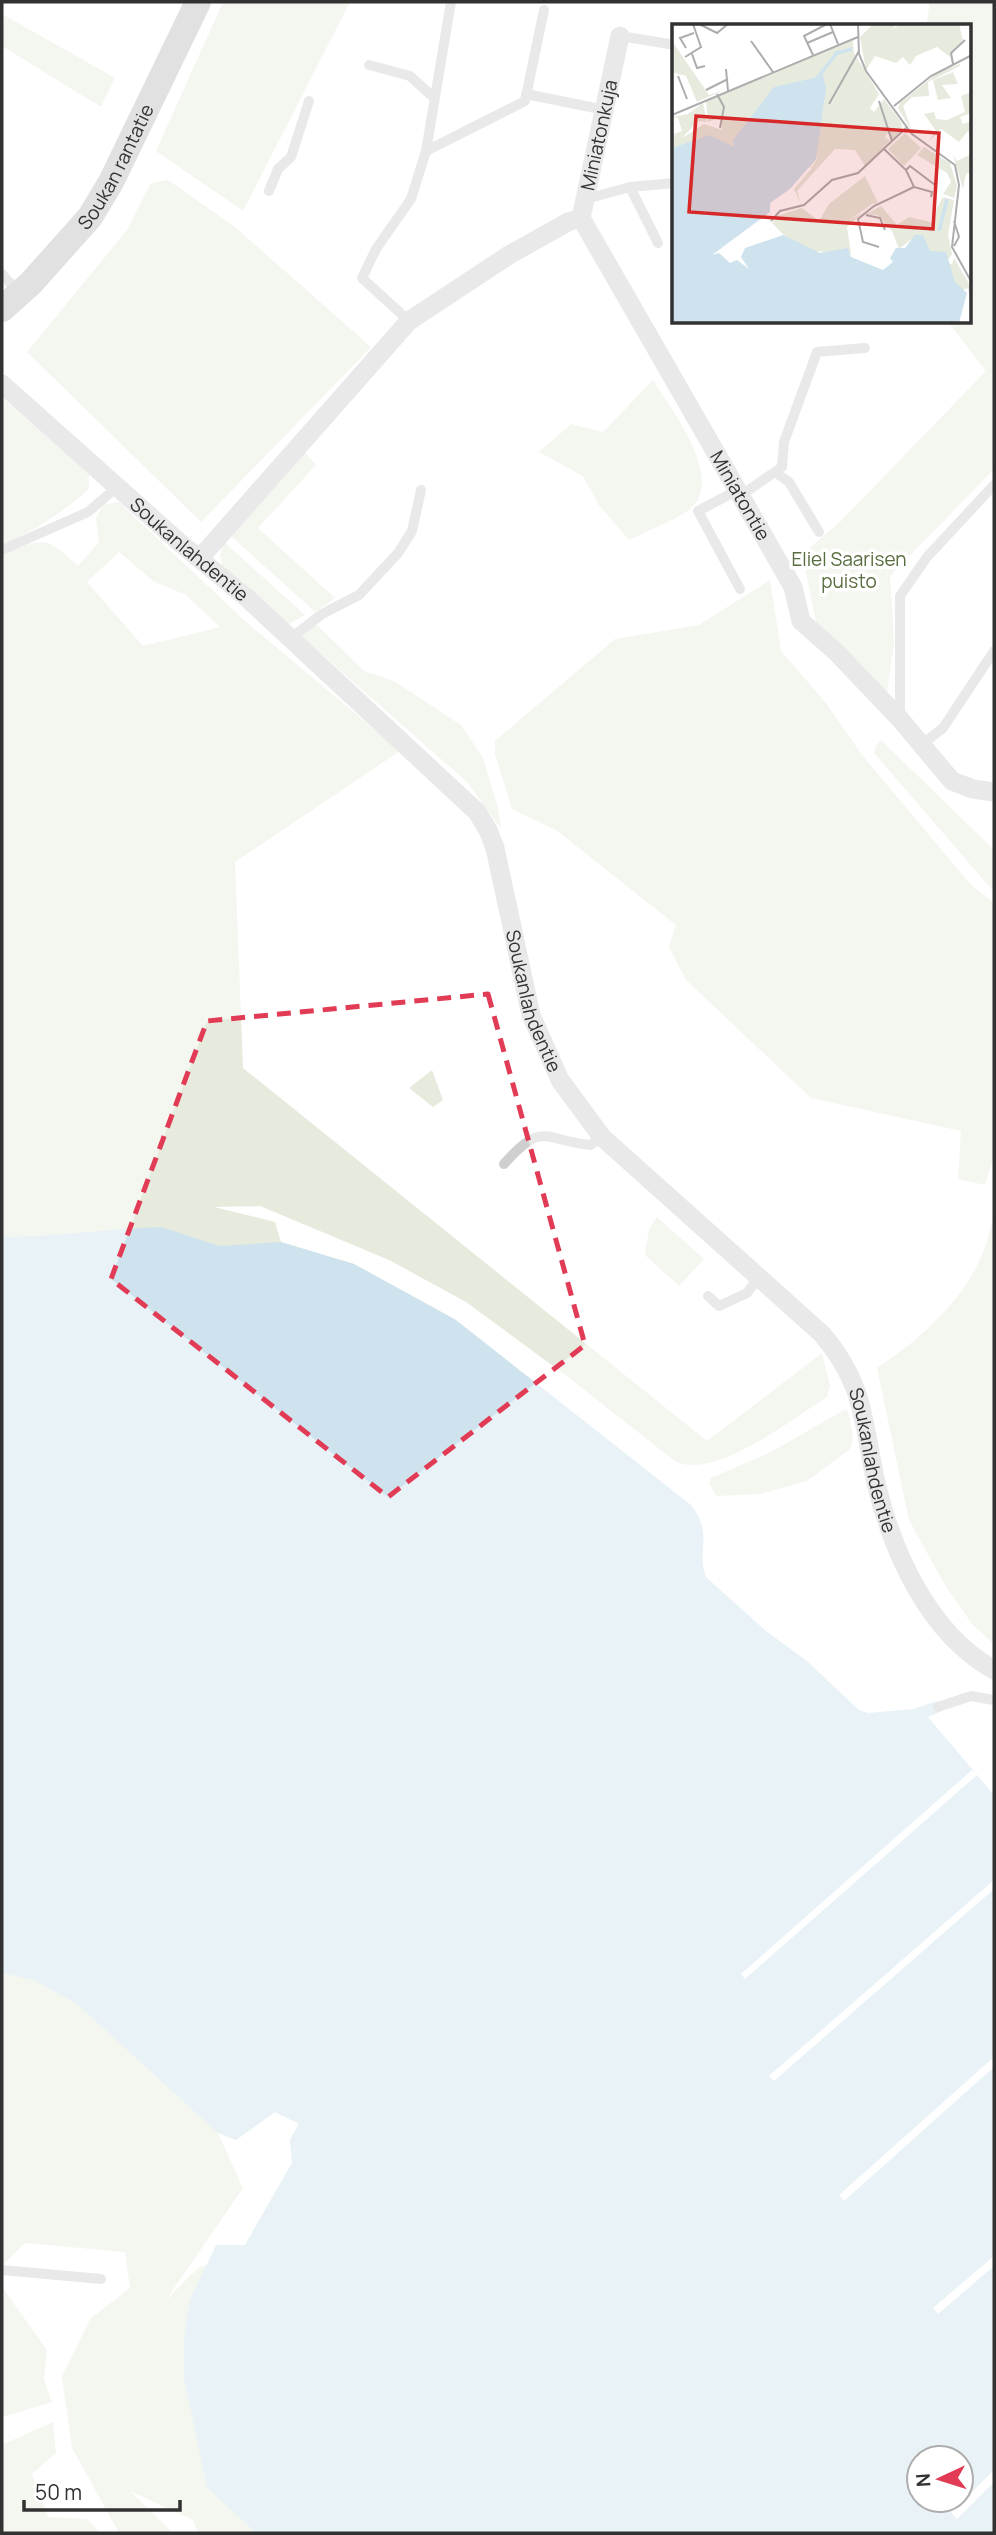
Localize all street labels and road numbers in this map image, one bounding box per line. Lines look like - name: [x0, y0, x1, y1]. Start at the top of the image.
- street label: Miniatonkuja: [574, 77, 623, 193]
- street label: Soukan rantatie: [72, 100, 160, 235]
- street label: Miniatontie: [704, 446, 777, 545]
- street label: Soukanlahdentie: [124, 491, 254, 607]
- street label: Soukanlahdentie: [500, 927, 568, 1076]
- street label: Soukanlahdentie: [843, 1384, 903, 1536]

